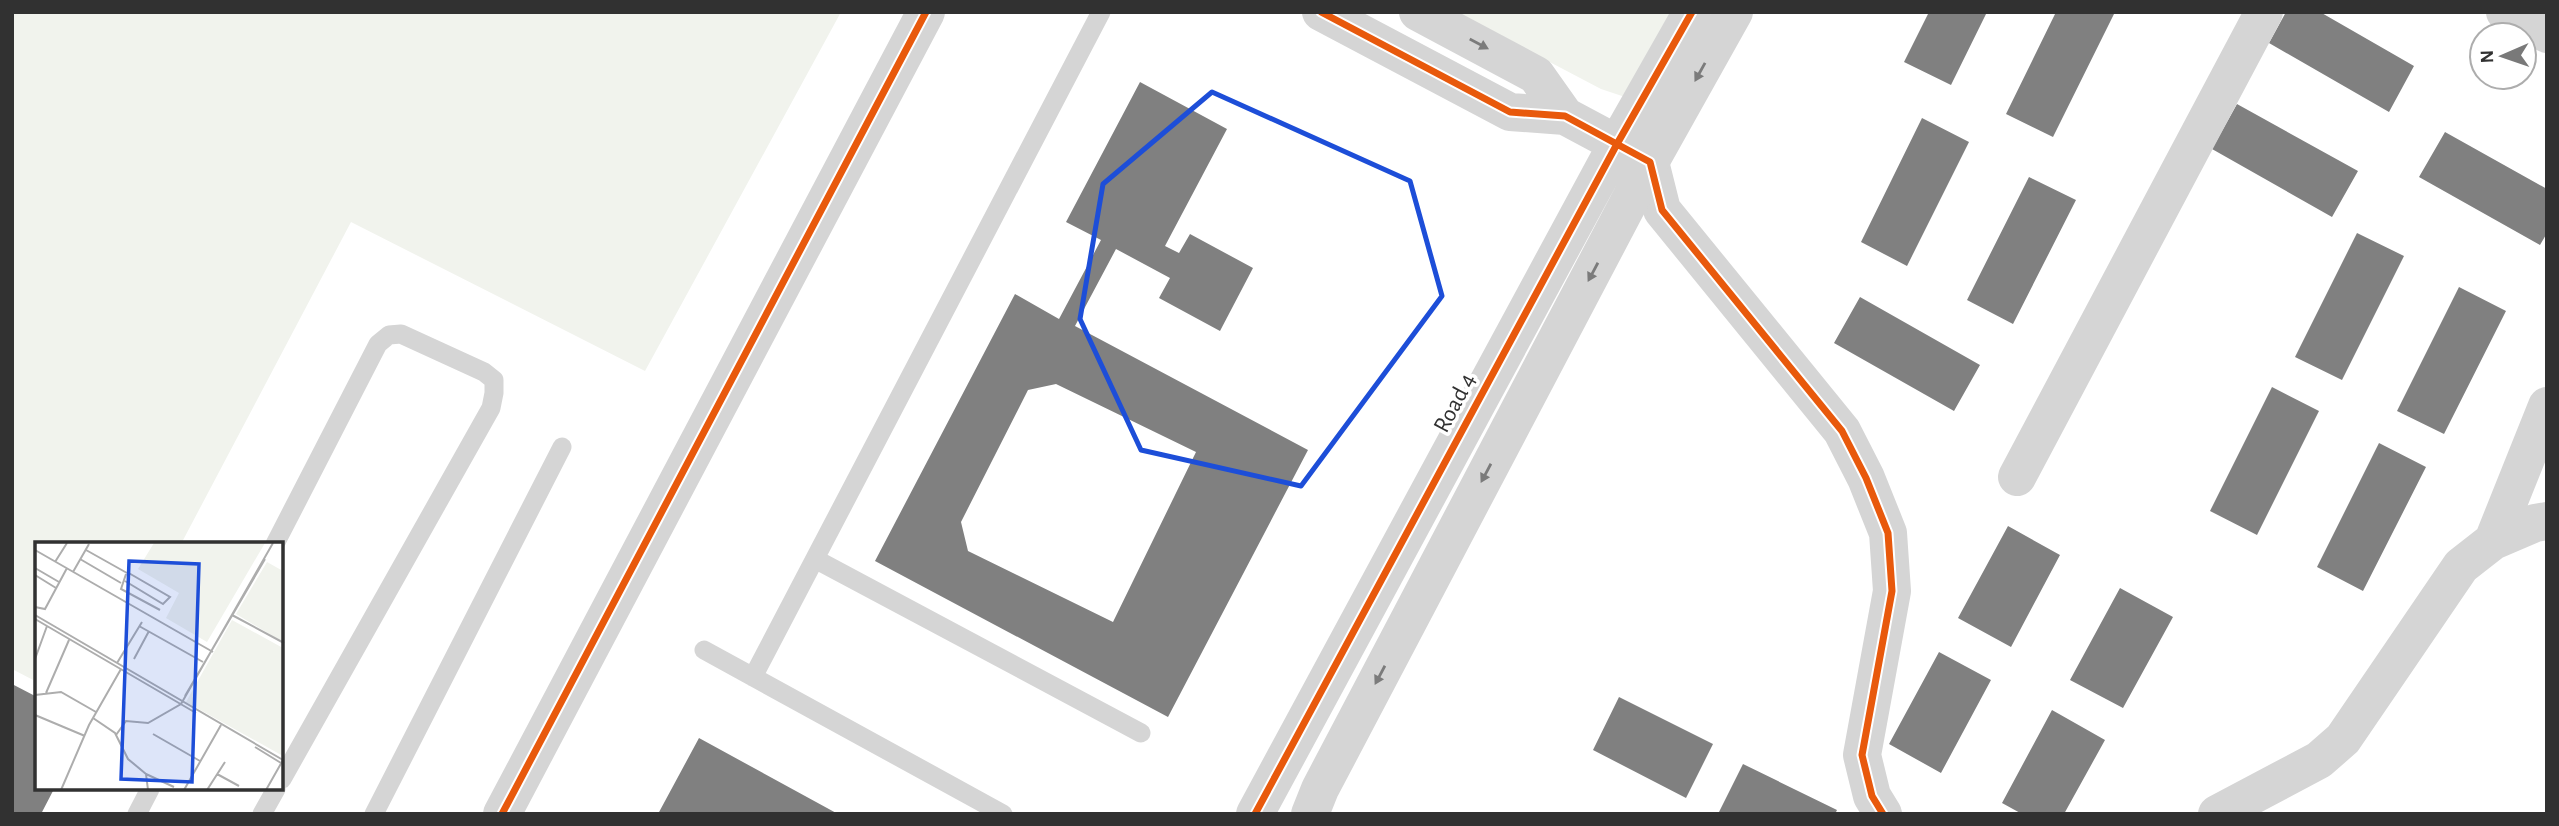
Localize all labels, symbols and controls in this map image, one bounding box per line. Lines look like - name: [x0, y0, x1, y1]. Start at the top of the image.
- north arrow: [2468, 21, 2538, 91]
- one-way arrow: [1469, 38, 1489, 50]
- text: N: [2478, 50, 2497, 63]
- one-way arrow: [1695, 62, 1706, 82]
- one-way arrow: [1587, 262, 1598, 282]
- street label: Road 4: [1430, 369, 1480, 437]
- one-way arrow: [1481, 464, 1493, 484]
- inset map: [35, 542, 284, 791]
- one-way arrow: [1375, 665, 1386, 685]

